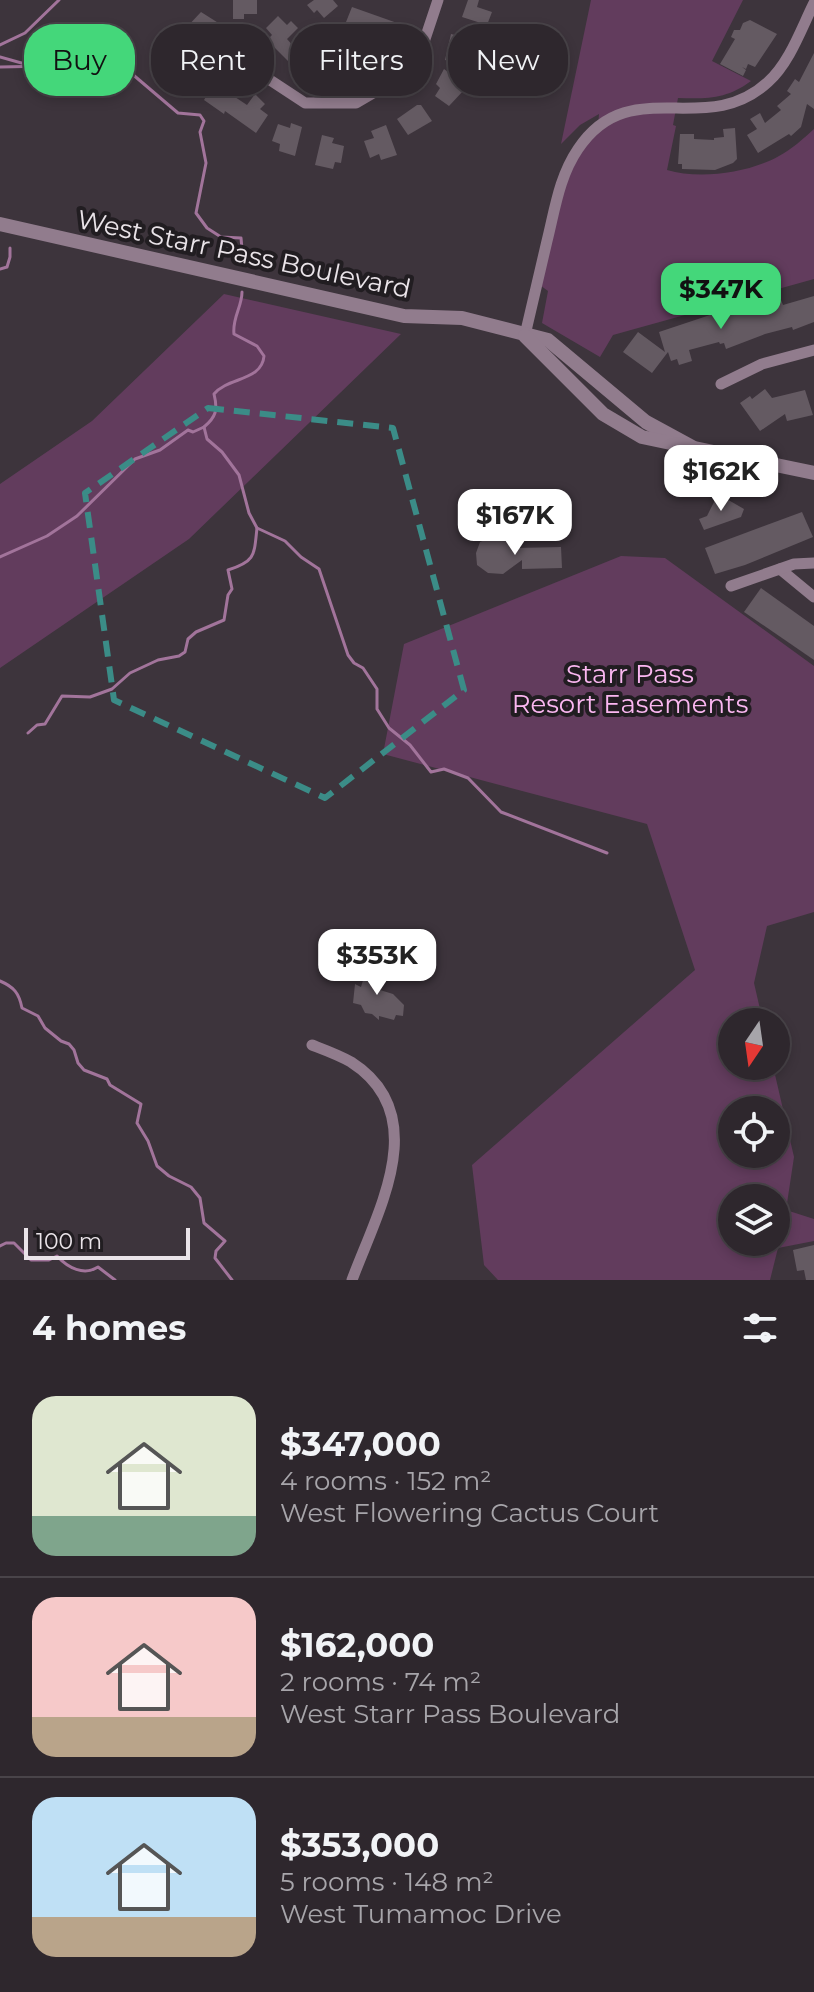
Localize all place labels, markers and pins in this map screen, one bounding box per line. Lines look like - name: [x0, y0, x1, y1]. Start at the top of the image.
- pin: $347K: [665, 263, 777, 331]
- pin: $162K: [665, 445, 777, 513]
- pin: $167K: [459, 489, 571, 557]
- pin: $353K: [321, 929, 433, 997]

